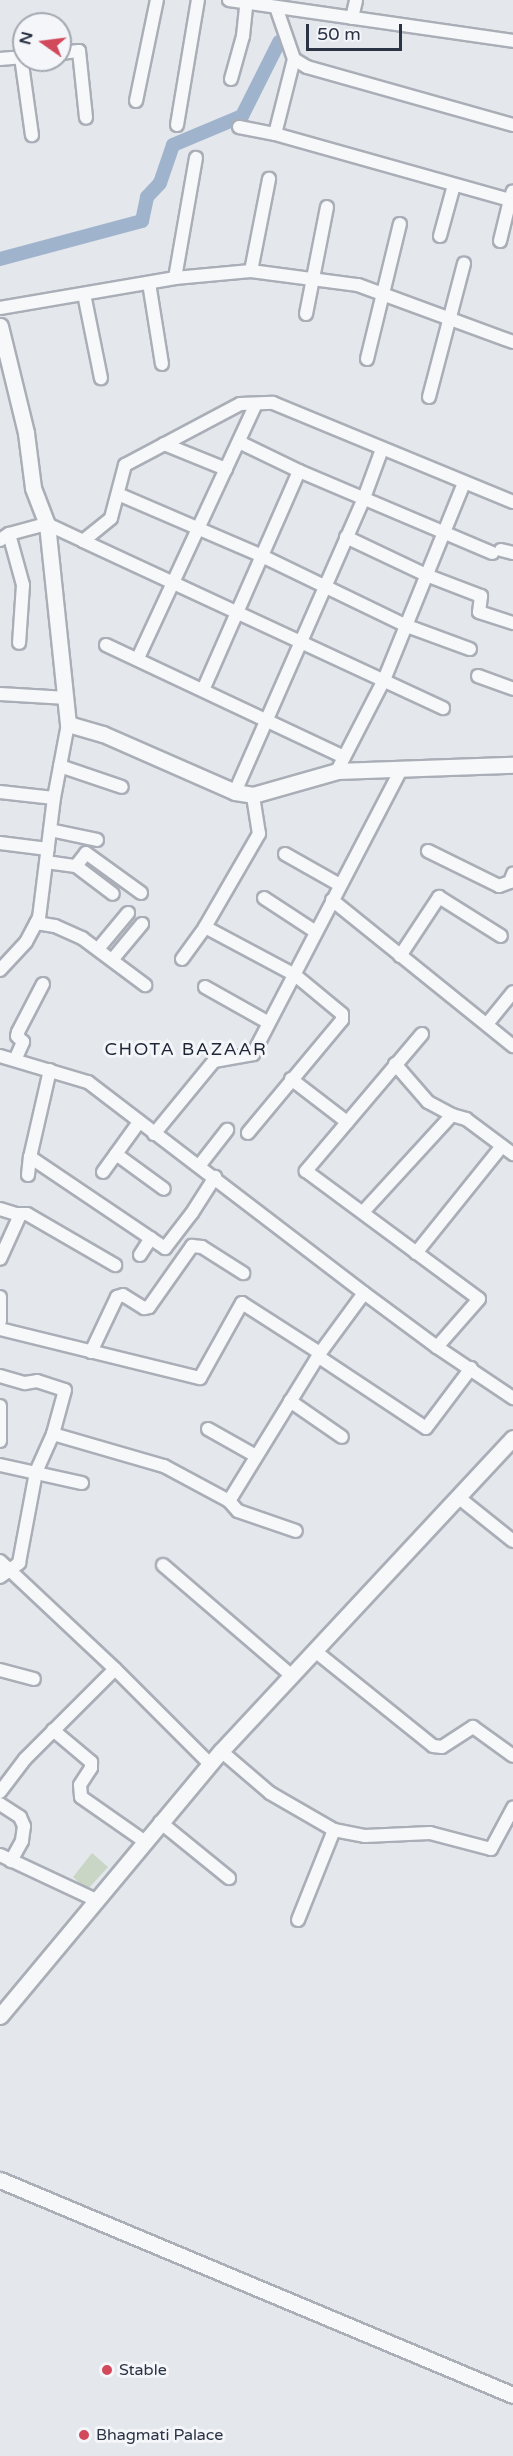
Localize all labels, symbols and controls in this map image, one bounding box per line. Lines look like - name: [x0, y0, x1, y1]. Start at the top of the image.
- north arrow: [12, 12, 72, 72]
- scale bar: [309, 12, 405, 50]
- text: 50 m: [317, 23, 361, 45]
- text: N: [15, 29, 38, 47]
- district label: CHOTA BAZAAR: [105, 1038, 267, 1060]
- place label: Stable: [119, 2360, 167, 2380]
- marker: Stable: [100, 2363, 114, 2377]
- place label: Bhagmati Palace: [96, 2425, 223, 2445]
- marker: Bhagmati Palace: [77, 2428, 91, 2442]

